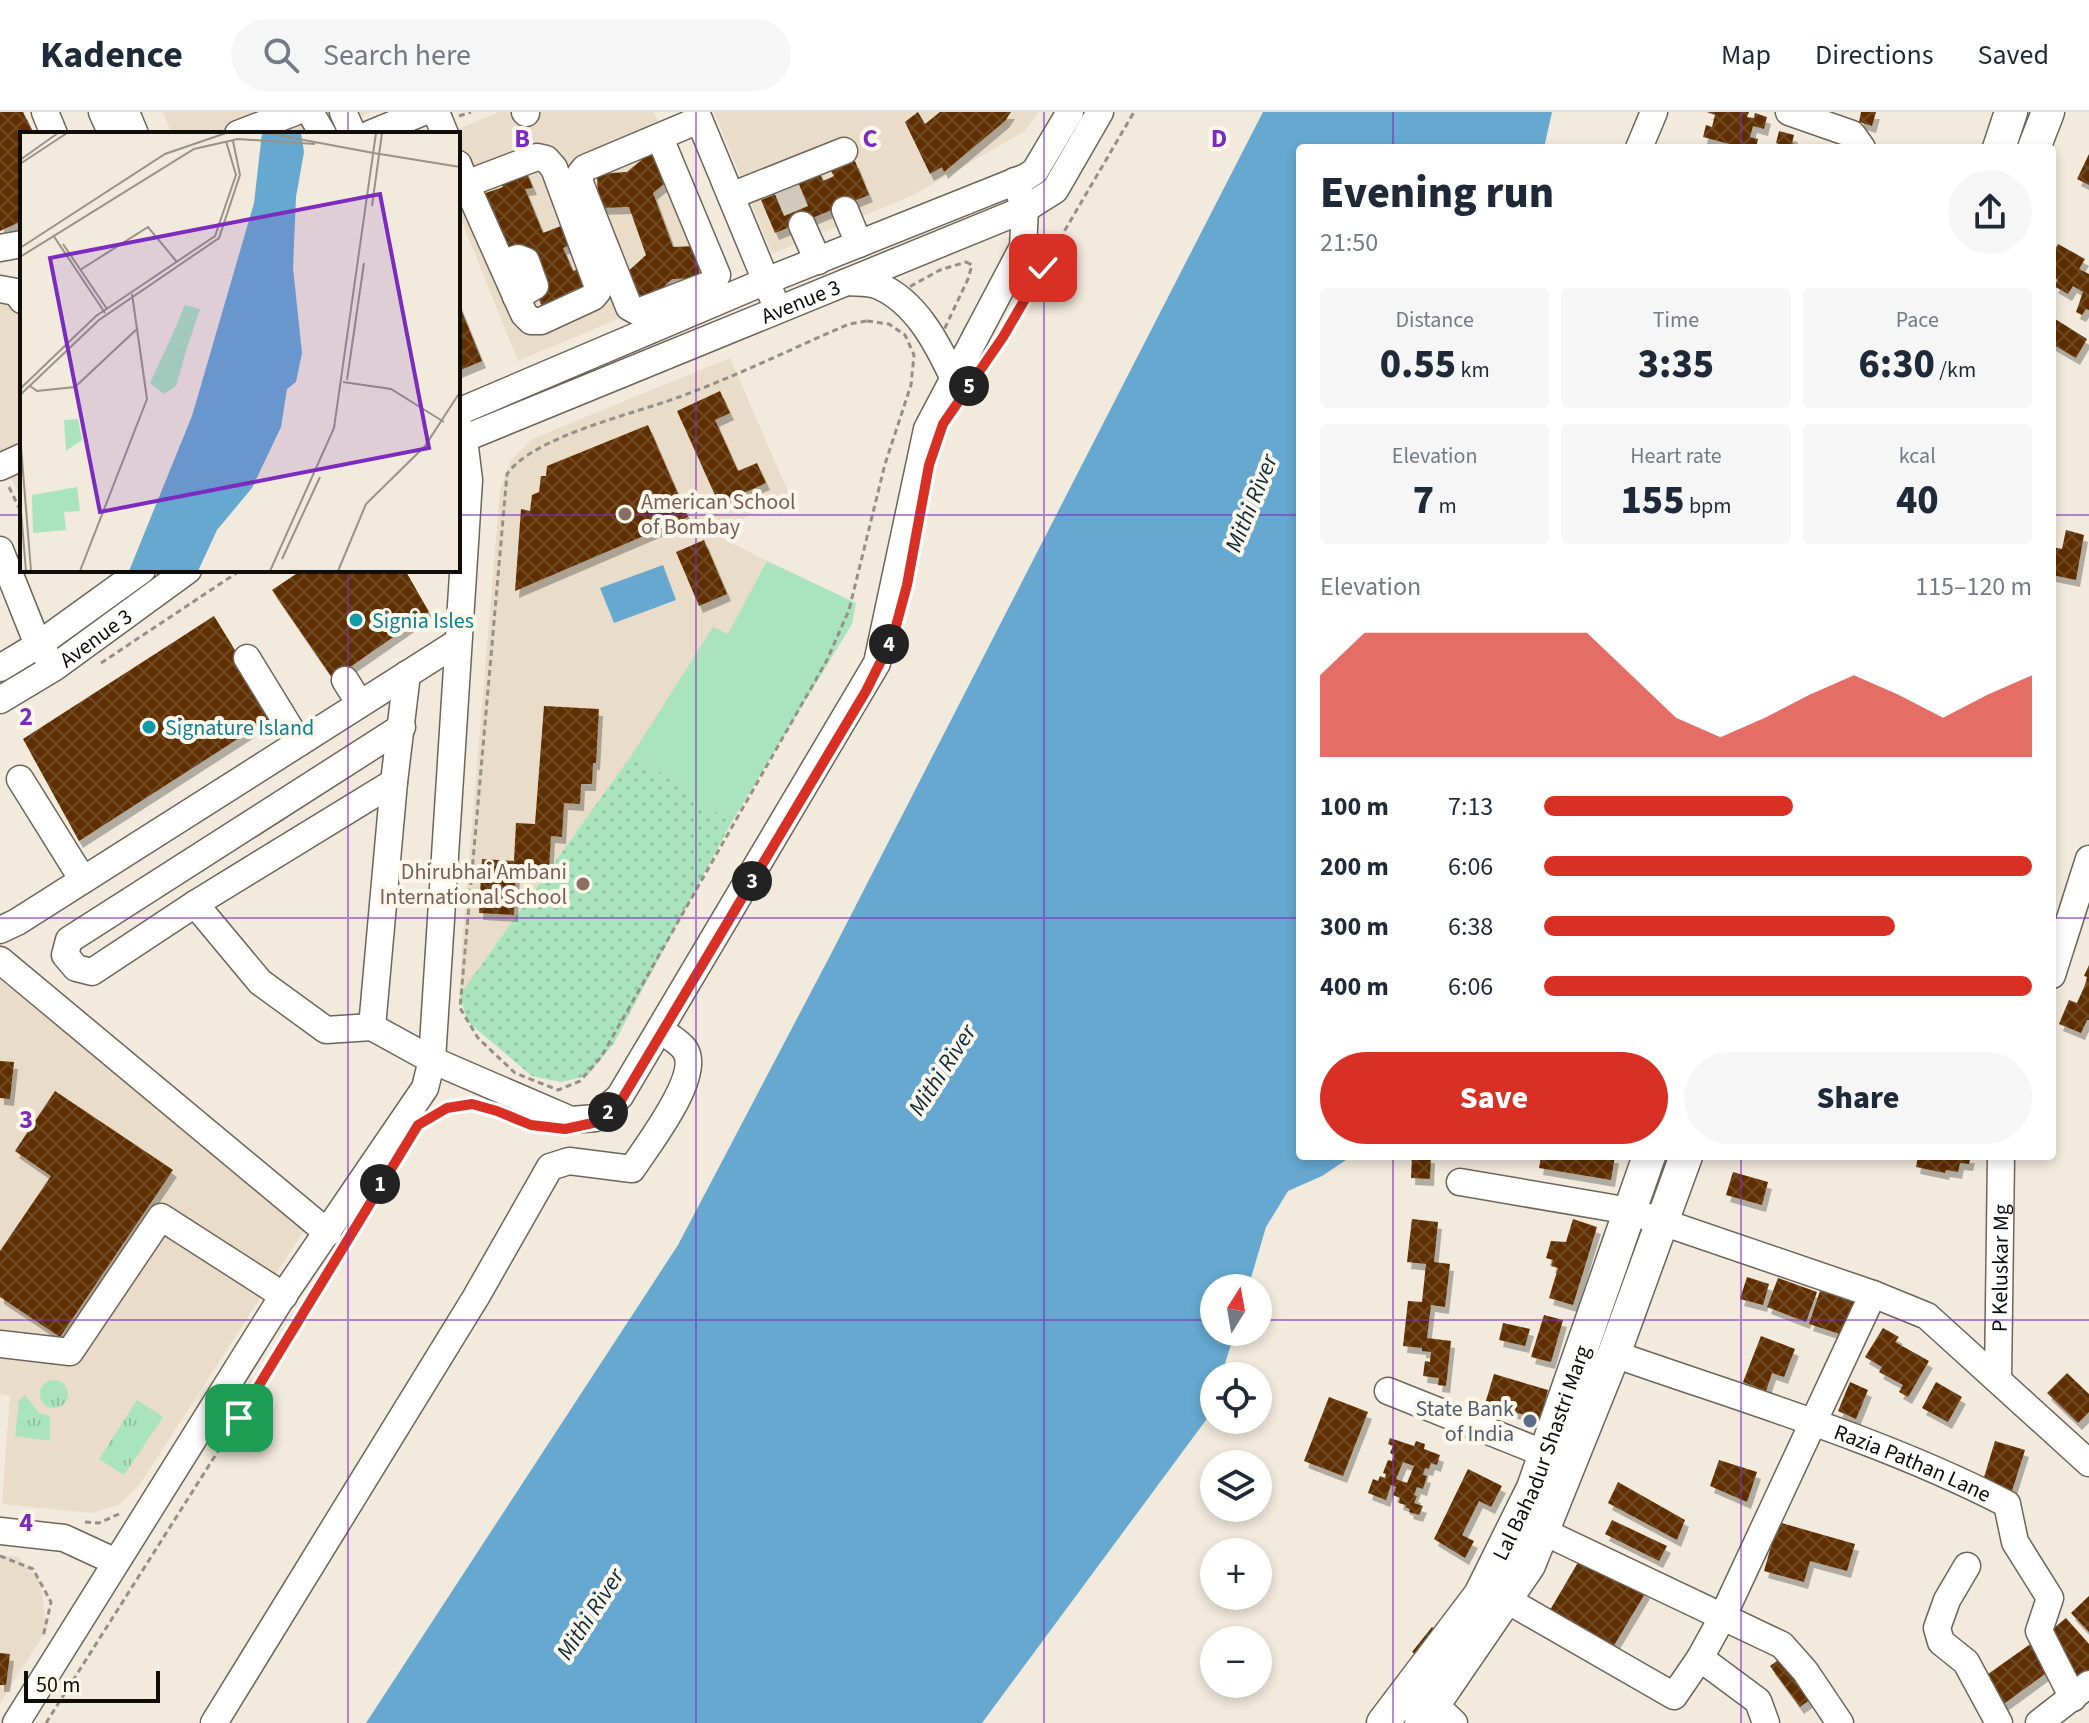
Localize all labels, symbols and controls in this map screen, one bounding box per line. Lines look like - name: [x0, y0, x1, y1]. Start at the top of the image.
- search box: [231, 19, 791, 91]
- text: Kadence: [40, 28, 183, 82]
- icon: search: [259, 33, 303, 77]
- text: Search here: [323, 34, 471, 77]
- text: Map: [1721, 35, 1771, 75]
- text: Directions: [1815, 35, 1934, 75]
- text: Saved: [1978, 35, 2049, 75]
- text: B: [514, 120, 530, 157]
- text: C: [862, 120, 878, 157]
- text: D: [1211, 120, 1227, 157]
- inset map: [20, 132, 460, 572]
- text: Evening run: [1320, 162, 1554, 225]
- button: share: [1948, 170, 2032, 254]
- text: 21:50: [1320, 224, 1378, 261]
- pin: [1009, 234, 1077, 302]
- icon: check: [1021, 246, 1065, 290]
- street label: Avenue 3: [756, 271, 845, 332]
- text: Distance: [1396, 304, 1474, 336]
- text: Time: [1653, 304, 1699, 336]
- text: Pace: [1896, 304, 1939, 336]
- text: 0.55: [1380, 336, 1456, 393]
- text: 3:35: [1638, 336, 1714, 393]
- text: 6:30: [1858, 336, 1935, 393]
- text: km: [1456, 354, 1490, 386]
- text: /km: [1935, 354, 1976, 386]
- pin: 5: [949, 366, 989, 406]
- text: 5: [963, 370, 975, 402]
- text: Elevation: [1392, 440, 1478, 472]
- text: Heart rate: [1630, 440, 1722, 472]
- text: kcal: [1899, 440, 1936, 472]
- water label: Mithi River: [1216, 447, 1288, 557]
- text: 7: [1413, 472, 1434, 529]
- text: 155: [1620, 472, 1685, 529]
- text: 40: [1896, 472, 1939, 529]
- place label: American School of Bombay: [641, 486, 796, 543]
- text: m: [1434, 490, 1457, 522]
- text: bpm: [1685, 490, 1732, 522]
- marker: American School of Bombay: [616, 505, 634, 523]
- text: Elevation: [1320, 568, 1421, 605]
- text: 115–120 m: [1915, 568, 2032, 605]
- street label: Avenue 3: [53, 601, 139, 676]
- place label: Signia Isles: [372, 605, 474, 637]
- marker: Signia Isles: [347, 611, 365, 629]
- pin: 4: [869, 624, 909, 664]
- text: 4: [883, 628, 895, 660]
- text: 2: [19, 698, 33, 735]
- place label: Signature Island: [165, 712, 314, 744]
- marker: Signature Island: [140, 718, 158, 736]
- text: 100 m: [1320, 788, 1389, 825]
- text: 7:13: [1448, 788, 1493, 825]
- text: 200 m: [1320, 848, 1389, 885]
- text: 6:06: [1448, 848, 1493, 885]
- place label: Dhirubhai Ambani International School: [380, 856, 567, 913]
- pin: 3: [732, 861, 772, 901]
- text: 3: [746, 865, 758, 897]
- marker: Dhirubhai Ambani International School: [574, 875, 592, 893]
- text: 300 m: [1320, 908, 1389, 945]
- text: 6:38: [1448, 908, 1493, 945]
- text: 400 m: [1320, 968, 1389, 1005]
- text: 6:06: [1448, 968, 1493, 1005]
- water label: Mithi River: [900, 1016, 986, 1123]
- button: Save: [1320, 1052, 1668, 1144]
- button: Share: [1684, 1052, 2032, 1144]
- pin: 2: [588, 1092, 628, 1132]
- text: 2: [602, 1096, 614, 1128]
- text: 3: [19, 1101, 33, 1138]
- pin: 1: [360, 1164, 400, 1204]
- text: 1: [374, 1168, 386, 1200]
- street label: P Keluskar Mg: [1984, 1204, 2017, 1332]
- north arrow: [1200, 1274, 1272, 1346]
- map controls: [1200, 1274, 1272, 1698]
- street label: Lal Bahadur Shastri Marg: [1485, 1341, 1599, 1566]
- button: locate: [1200, 1362, 1272, 1434]
- pin: [205, 1384, 273, 1452]
- place label: State Bank of India: [1416, 1393, 1514, 1450]
- icon: arrive: [217, 1396, 261, 1440]
- marker: State Bank of India: [1521, 1412, 1539, 1430]
- street label: Razia Pathan Lane: [1829, 1416, 1997, 1511]
- button: layers: [1200, 1450, 1272, 1522]
- text: 4: [19, 1504, 33, 1541]
- button: +: [1200, 1538, 1272, 1610]
- water label: Mithi River: [548, 1560, 634, 1667]
- button: −: [1200, 1626, 1272, 1698]
- scale bar: [24, 1667, 160, 1703]
- text: 50 m: [36, 1669, 81, 1701]

